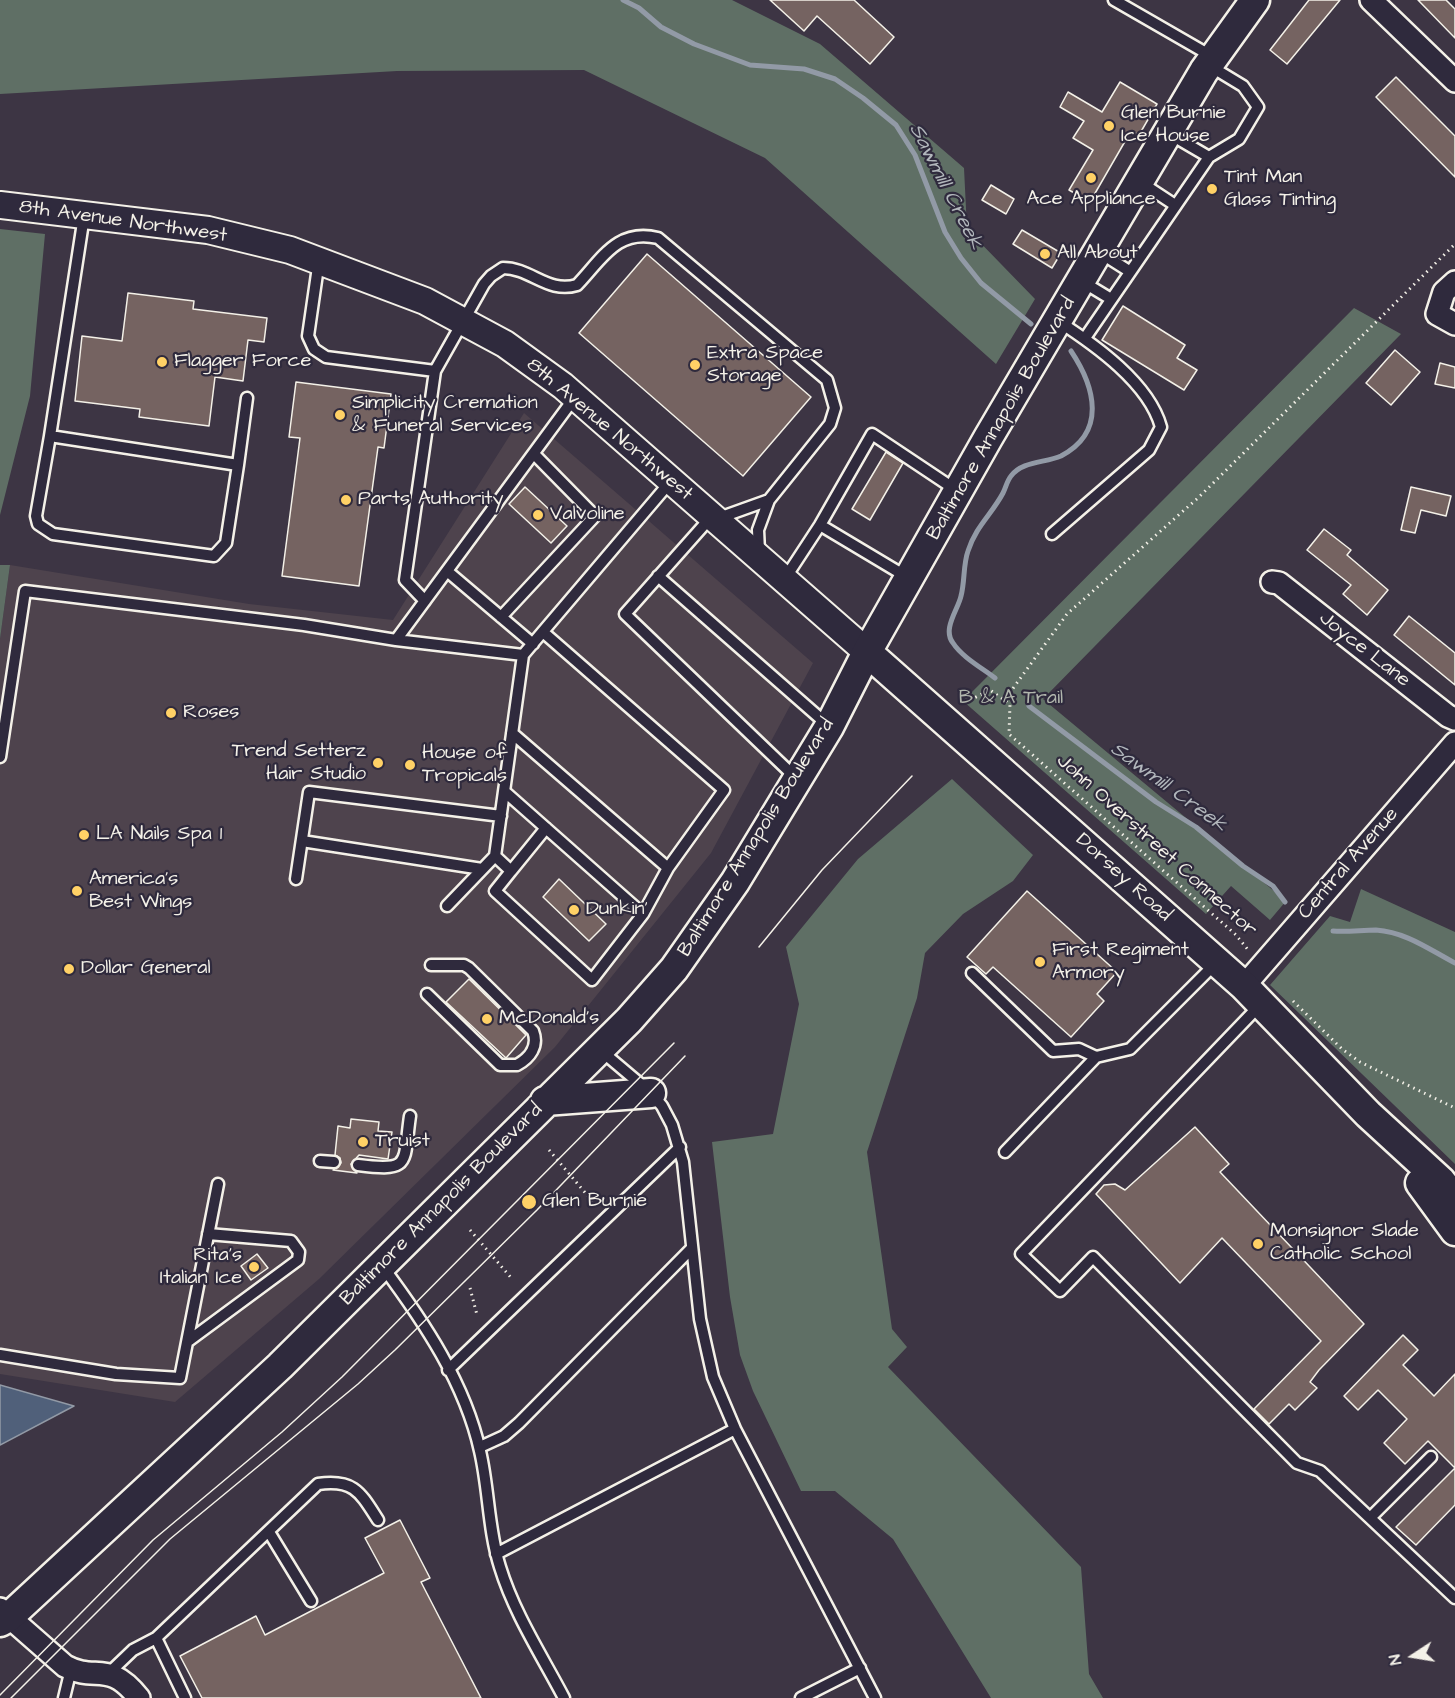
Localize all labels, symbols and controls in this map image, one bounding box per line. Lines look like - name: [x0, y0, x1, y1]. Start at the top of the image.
- place label: Glen Burnie Ice House: [1121, 102, 1226, 149]
- marker: Glen Burnie Ice House: [1102, 119, 1116, 133]
- water label: Sawmill Creek: [902, 120, 988, 254]
- place label: Tint Man Glass Tinting: [1224, 166, 1336, 213]
- marker: Ace Appliance: [1084, 171, 1098, 185]
- marker: Tint Man Glass Tinting: [1205, 182, 1219, 196]
- place label: Ace Appliance: [1026, 188, 1156, 212]
- street label: 8th Avenue Northwest: [17, 196, 229, 248]
- place label: All About: [1057, 242, 1138, 266]
- marker: All About: [1038, 247, 1052, 261]
- street label: Baltimore Annapolis Boulevard: [923, 293, 1081, 545]
- place label: Extra Space Storage: [707, 342, 823, 389]
- place label: Flagger Force: [174, 350, 311, 374]
- street label: 8th Avenue Northwest: [521, 353, 697, 507]
- marker: Flagger Force: [155, 355, 169, 369]
- marker: Extra Space Storage: [688, 358, 702, 372]
- place label: Simplicity Cremation & Funeral Services: [352, 392, 538, 439]
- marker: Simplicity Cremation & Funeral Services: [333, 408, 347, 422]
- place label: Parts Authority: [358, 488, 503, 512]
- marker: Parts Authority: [339, 493, 353, 507]
- place label: Valvoline: [550, 503, 624, 527]
- marker: Valvoline: [531, 508, 545, 522]
- street label: Joyce Lane: [1314, 607, 1414, 693]
- park label: B & A Trail: [959, 687, 1063, 711]
- place label: Roses: [183, 701, 239, 725]
- marker: Roses: [164, 706, 178, 720]
- street label: Baltimore Annapolis Boulevard: [674, 714, 840, 962]
- water label: Sawmill Creek: [1105, 737, 1231, 839]
- place label: Trend Setterz Hair Studio: [232, 740, 366, 787]
- place label: House of Tropicals: [422, 742, 508, 789]
- street label: John Overstreet Connector: [1051, 750, 1261, 942]
- marker: Trend Setterz Hair Studio: [371, 756, 385, 770]
- marker: House of Tropicals: [403, 758, 417, 772]
- street label: Central Avenue: [1294, 803, 1404, 925]
- place label: LA Nails Spa 1: [96, 823, 222, 847]
- marker: LA Nails Spa 1: [77, 828, 91, 842]
- street label: Dorsey Road: [1070, 829, 1176, 927]
- place label: America's Best Wings: [89, 868, 192, 915]
- marker: America's Best Wings: [70, 884, 84, 898]
- place label: Dunkin': [586, 898, 648, 922]
- marker: Dunkin': [567, 903, 581, 917]
- place label: First Regiment Armory: [1052, 939, 1189, 986]
- marker: First Regiment Armory: [1033, 955, 1047, 969]
- place label: Dollar General: [81, 957, 211, 981]
- marker: Dollar General: [62, 962, 76, 976]
- place label: McDonald's: [499, 1007, 599, 1031]
- marker: McDonald's: [480, 1012, 494, 1026]
- street label: Baltimore Annapolis Boulevard: [336, 1099, 548, 1311]
- place label: Truist: [375, 1130, 430, 1154]
- marker: Truist: [356, 1135, 370, 1149]
- place label: Glen Burnie: [542, 1190, 647, 1214]
- marker: Glen Burnie: [520, 1193, 538, 1211]
- place label: Monsignor Slade Catholic School: [1270, 1220, 1419, 1267]
- marker: Monsignor Slade Catholic School: [1251, 1237, 1265, 1251]
- place label: Rita's Italian Ice: [160, 1244, 242, 1291]
- marker: Rita's Italian Ice: [247, 1260, 261, 1274]
- north arrow: [1383, 1626, 1443, 1686]
- text: N: [1384, 1653, 1407, 1667]

